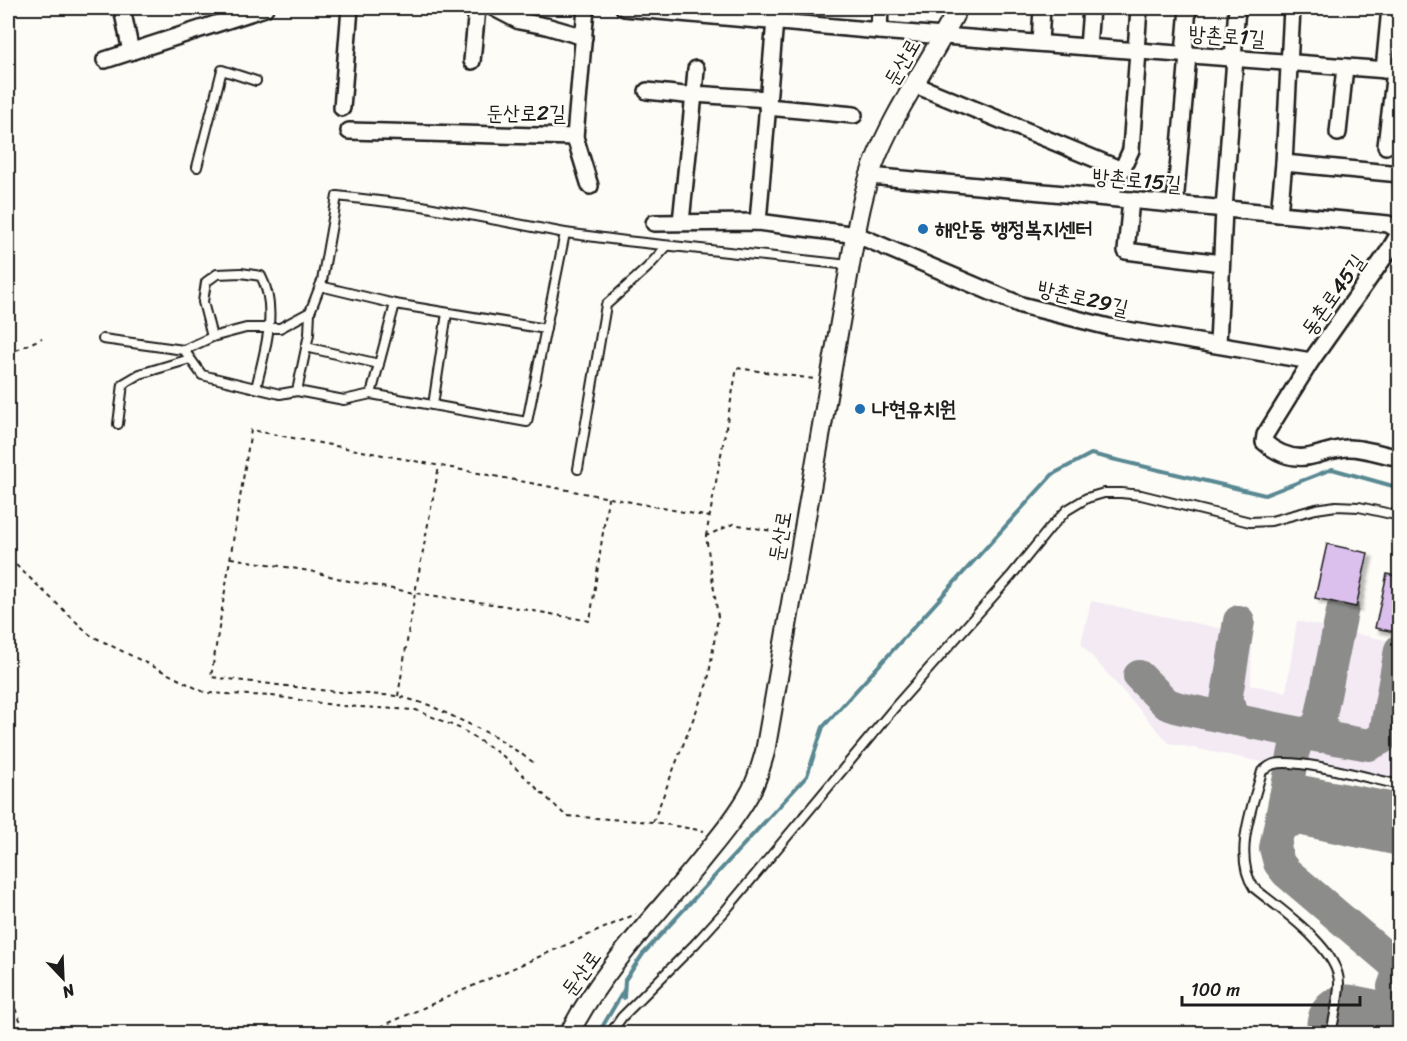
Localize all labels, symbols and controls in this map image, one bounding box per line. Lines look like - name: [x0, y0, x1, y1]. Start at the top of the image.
- street label: 방촌로1길: [1187, 14, 1267, 58]
- street label: 둔산로: [873, 31, 931, 93]
- street label: 둔산로2길: [486, 94, 566, 132]
- street label: 방촌로15길: [1091, 157, 1183, 203]
- place label: 해안동 행정복지센터: [934, 210, 1093, 248]
- marker: 해안동 행정복지센터: [916, 222, 930, 236]
- street label: 동촌로45길: [1291, 246, 1375, 344]
- street label: 방촌로29길: [1034, 269, 1132, 327]
- place label: 나현유치원: [872, 390, 957, 428]
- marker: 나현유치원: [853, 402, 867, 416]
- street label: 둔산로: [757, 508, 803, 564]
- street label: 둔산로: [551, 941, 611, 1005]
- north arrow: [33, 948, 93, 1008]
- scale bar: [1182, 969, 1360, 1007]
- text: 100 m: [1191, 974, 1240, 1006]
- text: N: [57, 975, 80, 1007]

